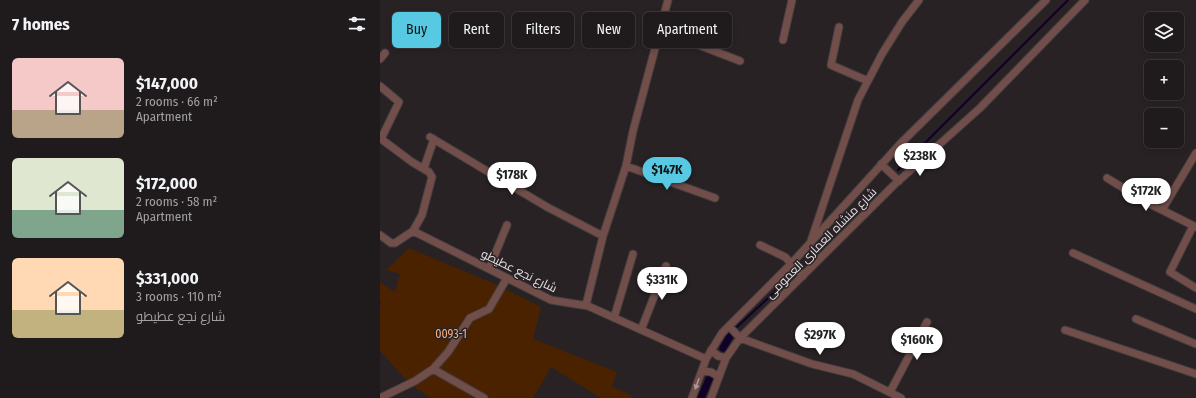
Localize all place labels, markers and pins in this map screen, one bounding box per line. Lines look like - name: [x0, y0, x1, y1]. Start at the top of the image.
- pin: $238K: [892, 143, 948, 177]
- pin: $147K: [639, 157, 695, 191]
- pin: $178K: [484, 162, 540, 196]
- pin: $172K: [1118, 178, 1174, 212]
- pin: $331K: [634, 267, 690, 301]
- pin: $297K: [792, 322, 848, 356]
- pin: $160K: [889, 327, 945, 361]

